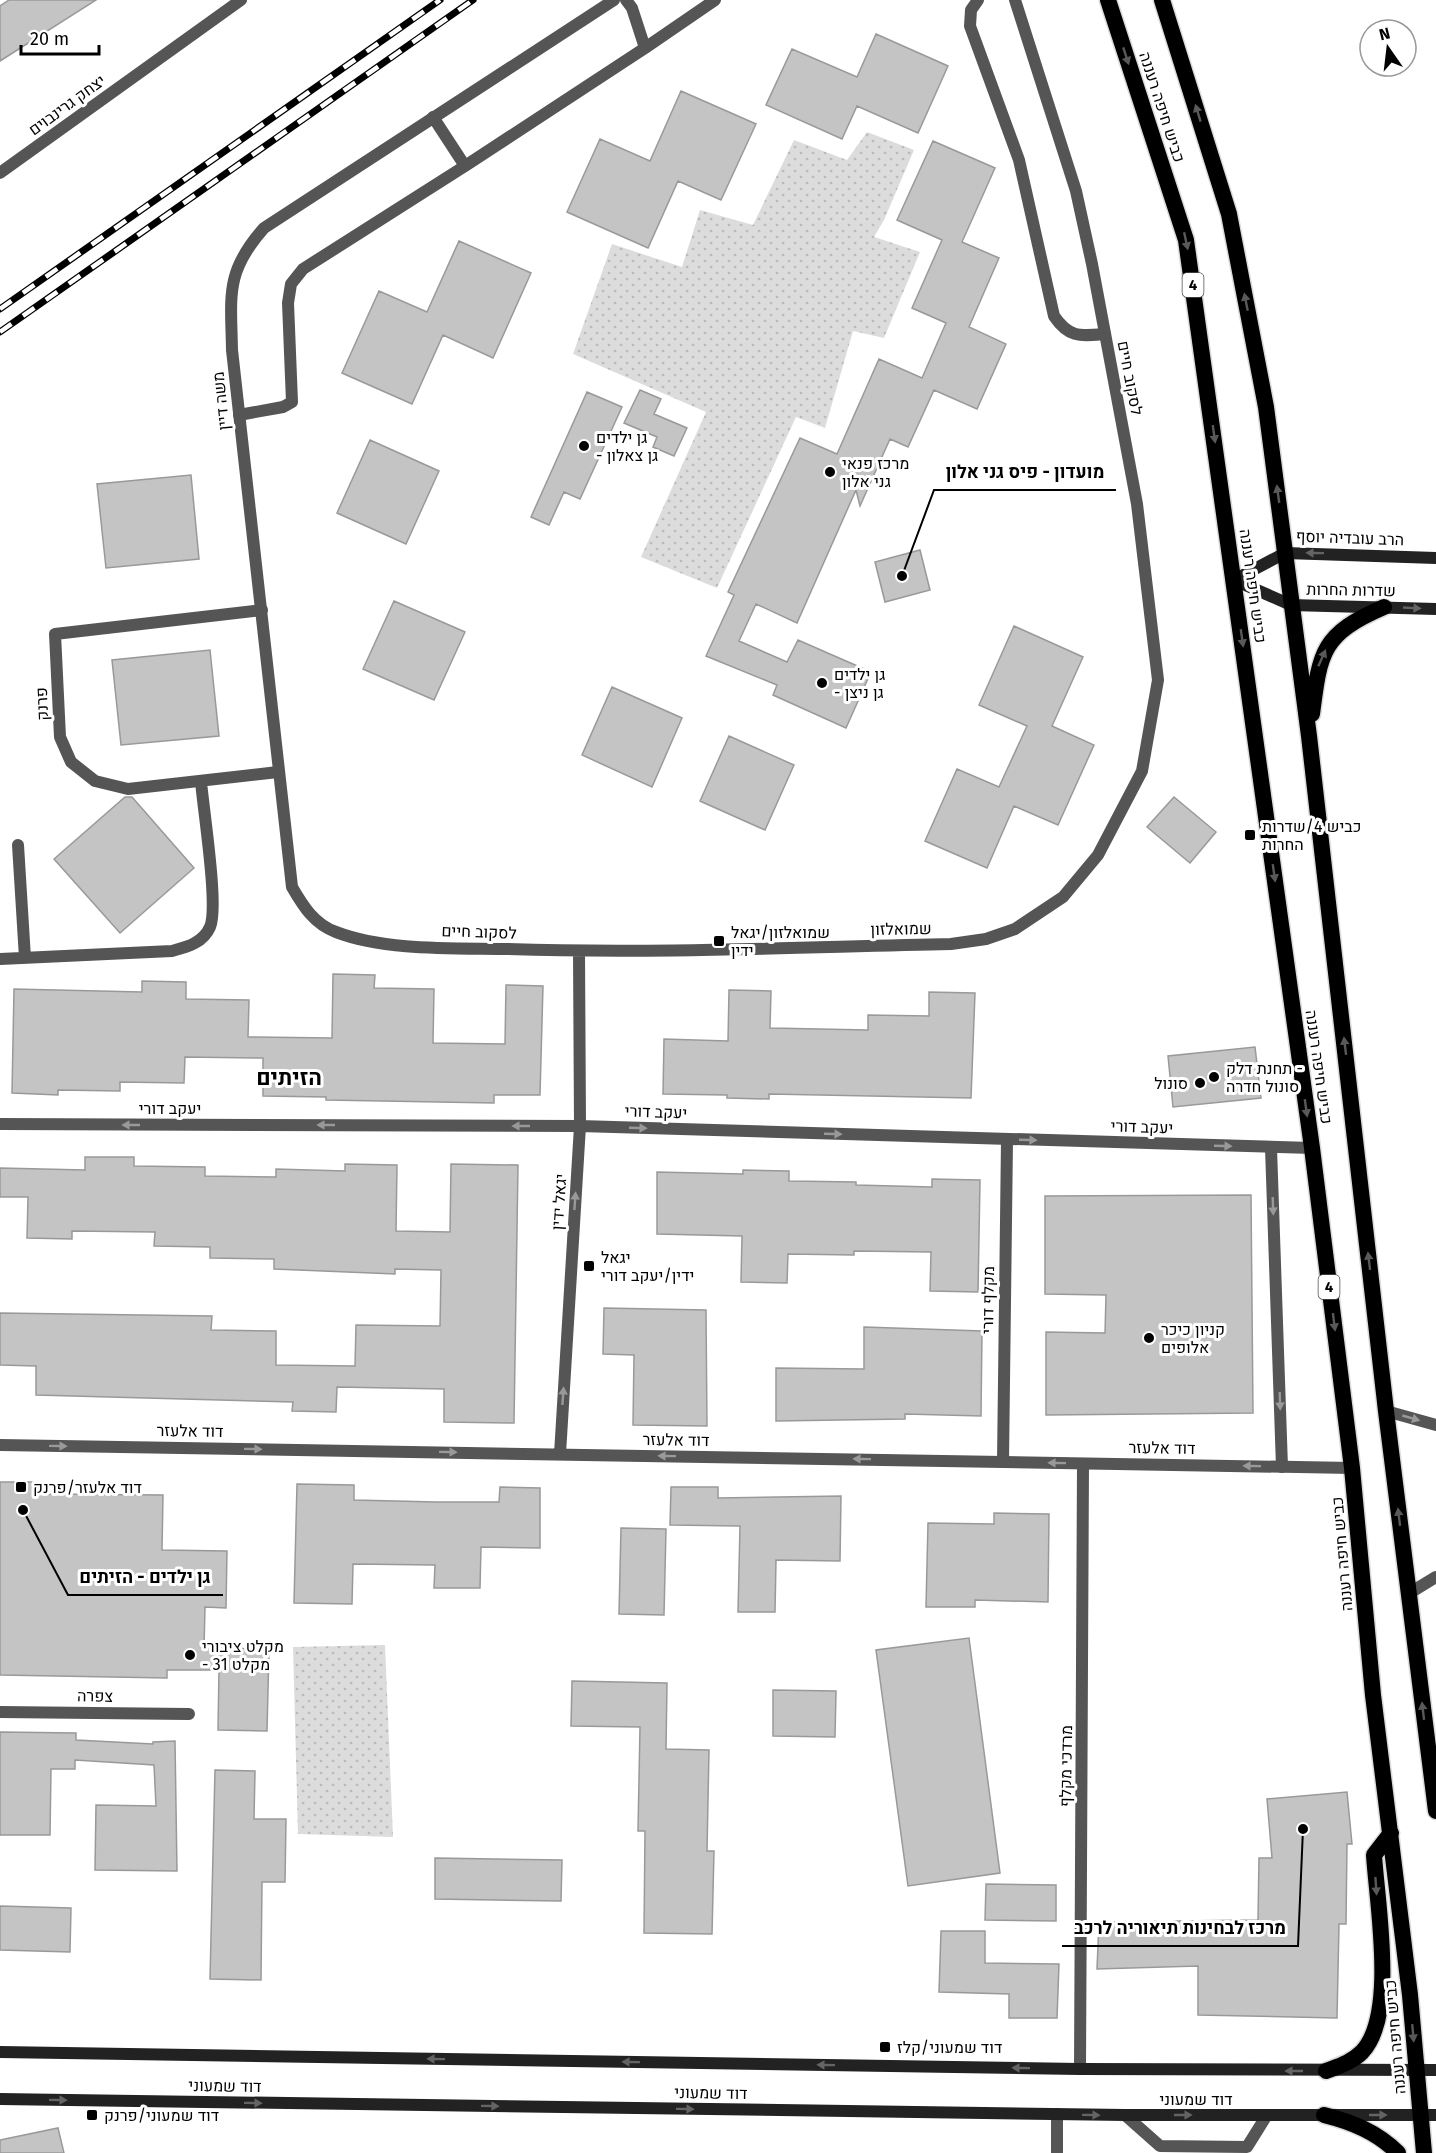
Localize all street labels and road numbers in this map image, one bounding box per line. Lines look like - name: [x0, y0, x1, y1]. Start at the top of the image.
- street label: כביש חיפה רעננה: [1135, 49, 1189, 165]
- street label: יצחק גרינבוים: [25, 71, 109, 139]
- road number: 4: [1182, 273, 1204, 297]
- street label: לסקוב חיים: [1113, 339, 1147, 417]
- street label: משה דיין: [208, 371, 234, 431]
- street label: הרב עובדיה יוסף: [1296, 527, 1404, 549]
- street label: כביש חיפה רעננה: [1236, 528, 1270, 644]
- street label: שדרות החרות: [1306, 580, 1396, 600]
- street label: פרנק: [32, 687, 52, 721]
- street label: שמואלזון: [870, 919, 932, 939]
- street label: לסקוב חיים: [441, 921, 517, 943]
- street label: כביש חיפה רעננה: [1302, 1009, 1336, 1125]
- street label: יעקב דורי: [139, 1099, 201, 1118]
- street label: יעקב דורי: [624, 1101, 688, 1123]
- street label: יעקב דורי: [1110, 1116, 1174, 1138]
- street label: יגאל ידין: [548, 1173, 570, 1231]
- street label: מקלף דורי: [978, 1266, 998, 1334]
- road number: 4: [1318, 1275, 1340, 1299]
- street label: דוד אלעזר: [156, 1421, 224, 1441]
- street label: דוד אלעזר: [642, 1430, 710, 1450]
- street label: דוד אלעזר: [1128, 1438, 1196, 1458]
- street label: כביש חיפה רעננה: [1328, 1496, 1356, 1612]
- street label: צפרה: [77, 1686, 113, 1706]
- street label: מרדכי מקלף: [1056, 1725, 1076, 1807]
- street label: כביש חיפה רעננה: [1381, 1979, 1409, 2095]
- street label: דוד שמעוני: [188, 2076, 262, 2096]
- street label: דוד שמעוני: [674, 2083, 748, 2103]
- street label: דוד שמעוני: [1159, 2090, 1233, 2109]

